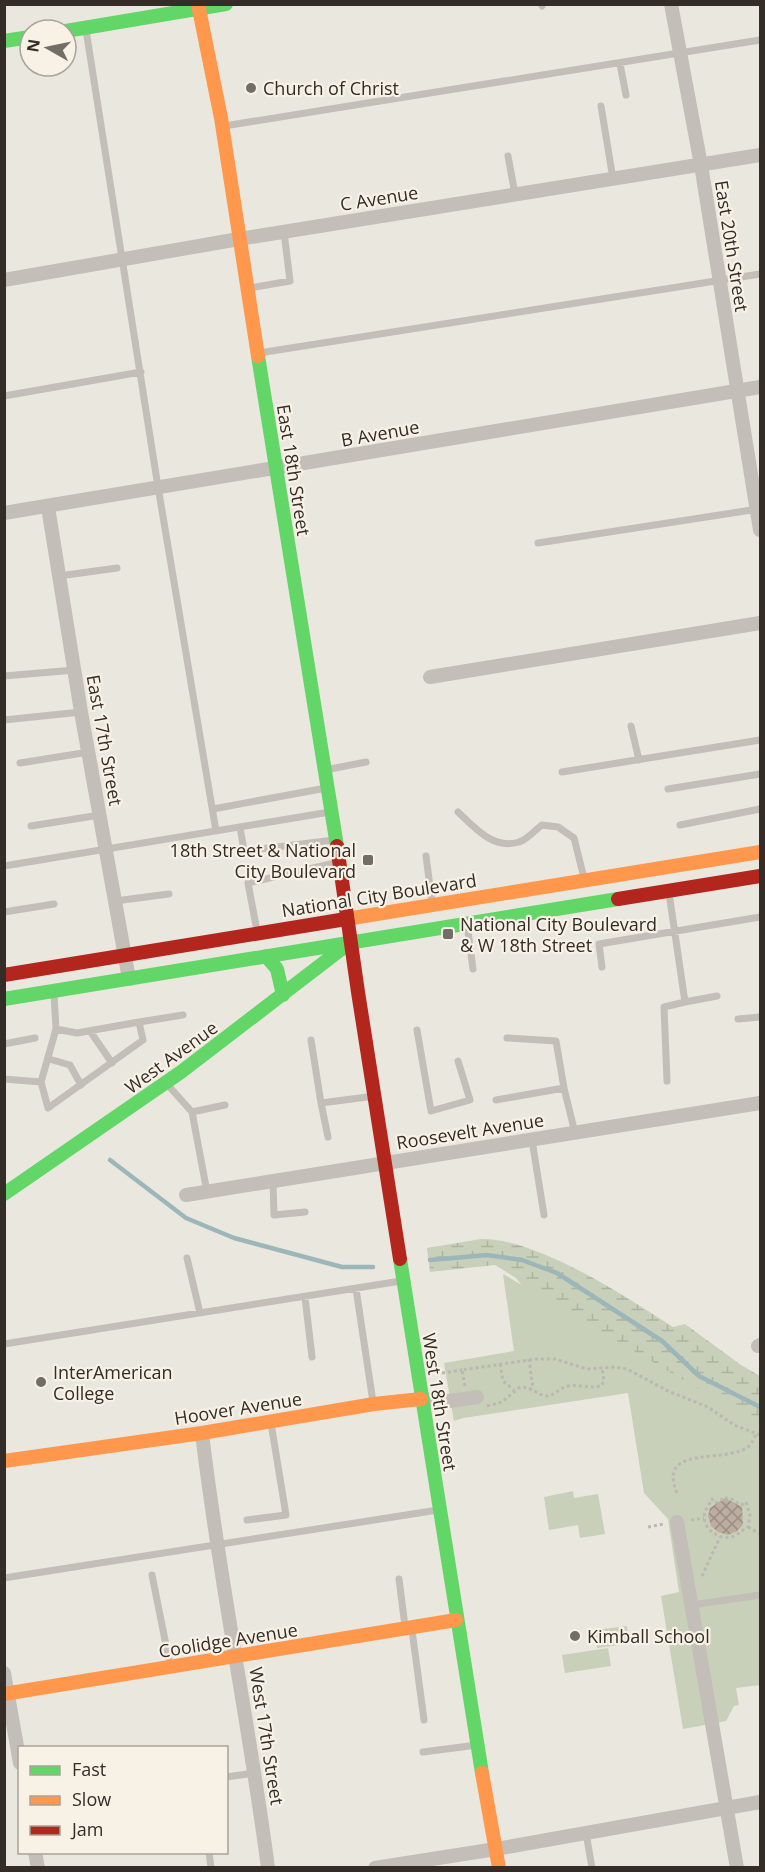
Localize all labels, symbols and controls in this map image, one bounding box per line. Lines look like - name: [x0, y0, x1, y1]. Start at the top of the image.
- north arrow: [18, 18, 78, 78]
- text: N: [21, 38, 45, 54]
- place label: Church of Christ: [263, 76, 399, 100]
- marker: Church of Christ: [244, 81, 258, 95]
- street label: East 20th Street: [710, 179, 754, 313]
- street label: C Avenue: [338, 180, 420, 216]
- street label: East 18th Street: [272, 403, 316, 537]
- street label: B Avenue: [339, 414, 421, 452]
- street label: East 17th Street: [82, 673, 128, 807]
- place label: 18th Street & National City Boulevard: [170, 838, 356, 883]
- marker: 18th Street & National City Boulevard: [361, 853, 375, 867]
- street label: National City Boulevard: [280, 868, 478, 922]
- place label: National City Boulevard & W 18th Street: [460, 912, 657, 957]
- marker: National City Boulevard & W 18th Street: [441, 927, 455, 941]
- street label: West Avenue: [120, 1015, 222, 1099]
- street label: Roosevelt Avenue: [395, 1108, 545, 1154]
- street label: West 18th Street: [417, 1331, 463, 1473]
- place label: InterAmerican College: [53, 1360, 173, 1405]
- marker: InterAmerican College: [34, 1375, 48, 1389]
- street label: Hoover Avenue: [173, 1386, 303, 1430]
- street label: Coolidge Avenue: [157, 1617, 299, 1663]
- place label: Kimball School: [587, 1624, 710, 1648]
- marker: Kimball School: [568, 1629, 582, 1643]
- street label: West 17th Street: [244, 1665, 290, 1807]
- legend: [18, 1746, 228, 1854]
- text: Fast: [72, 1757, 106, 1781]
- text: Slow: [72, 1787, 111, 1811]
- text: Jam: [70, 1817, 104, 1841]

